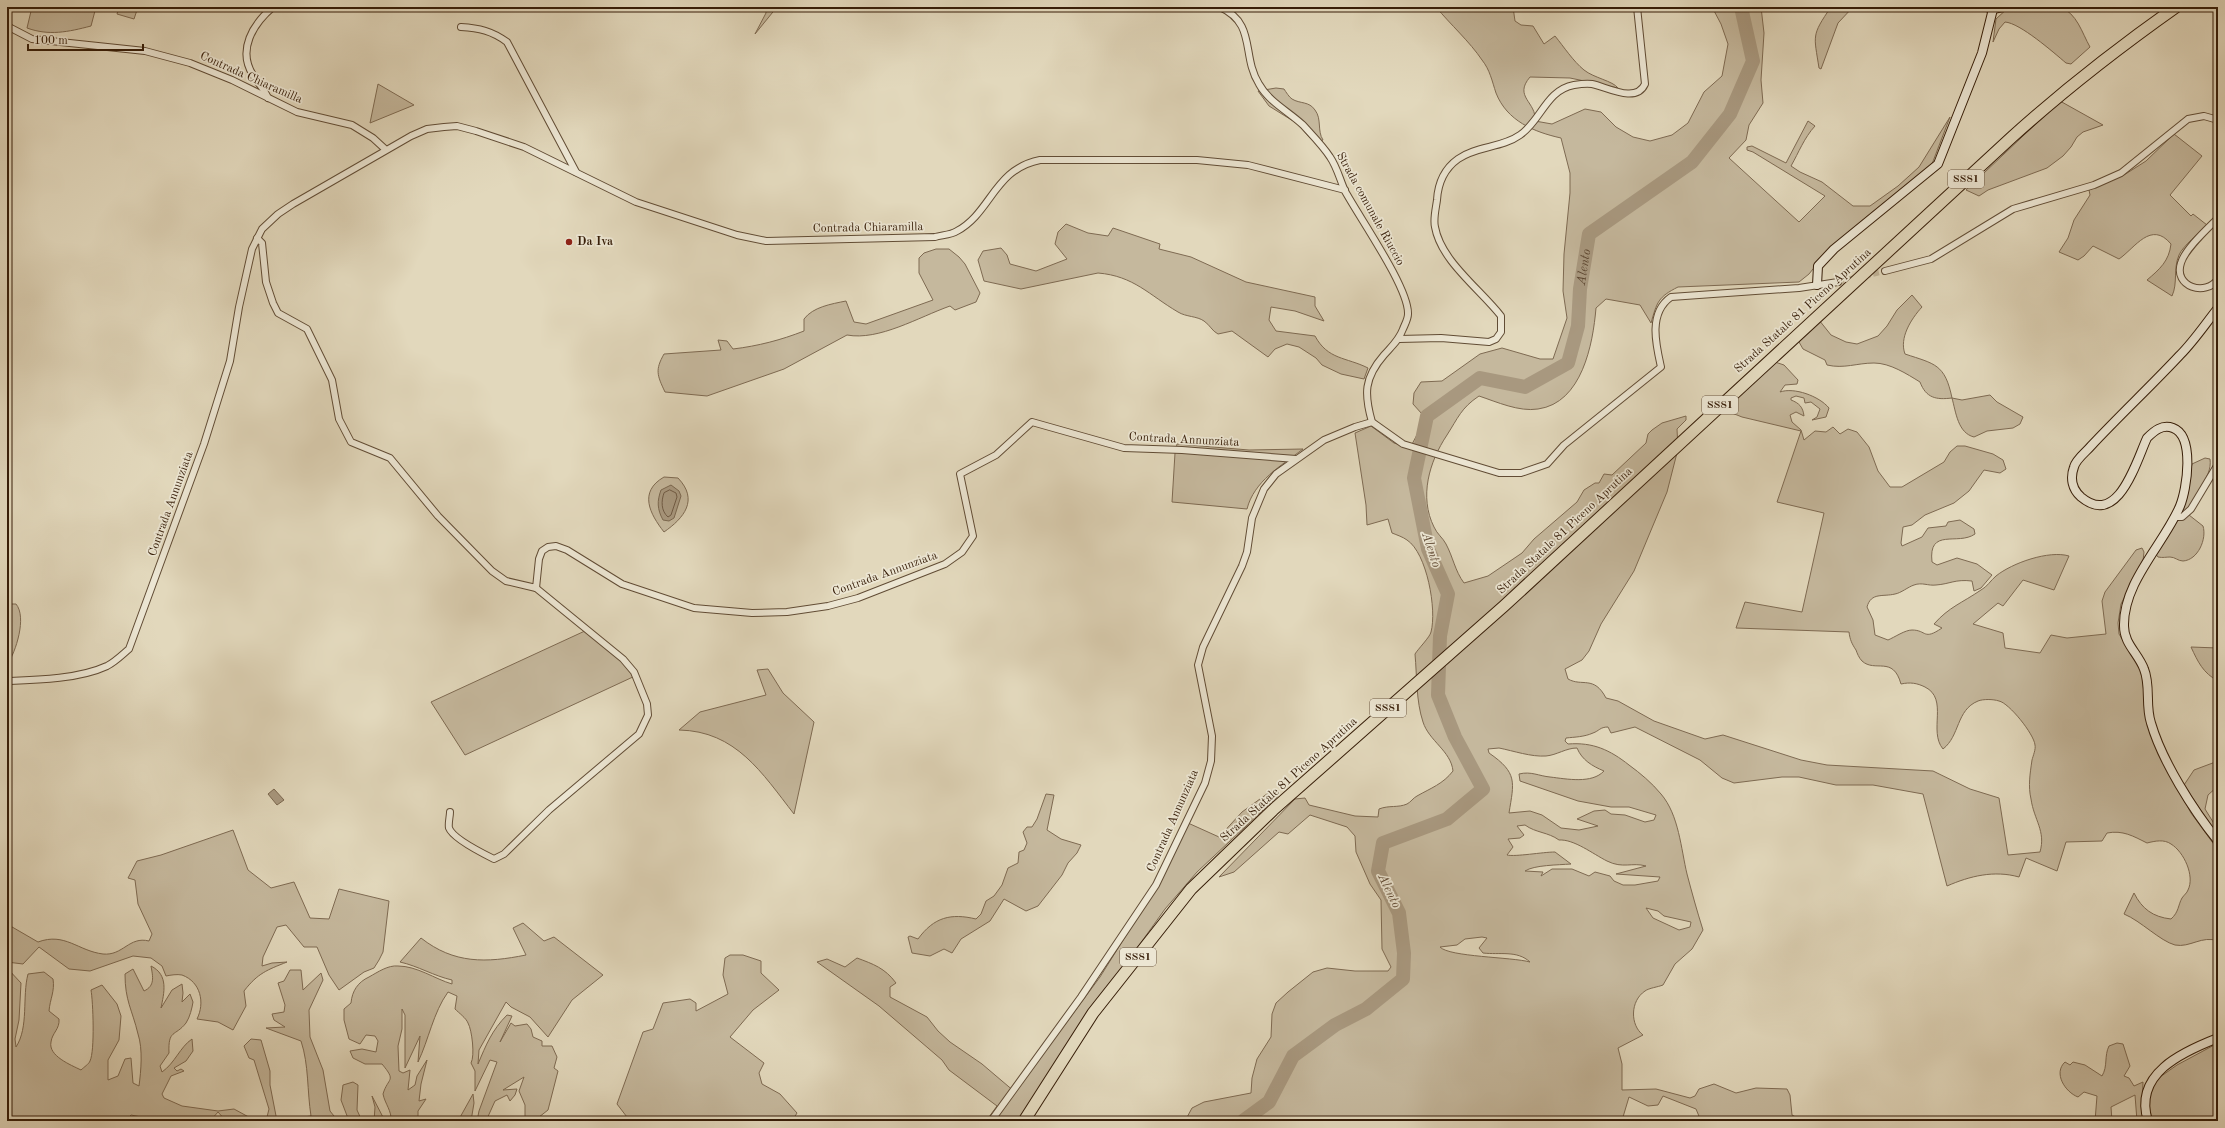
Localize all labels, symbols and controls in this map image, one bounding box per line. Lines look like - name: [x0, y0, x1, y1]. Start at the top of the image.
- scale bar: [28, 26, 143, 52]
- text: 100 m: [34, 35, 68, 47]
- street label: Contrada Chiaramilla: [198, 50, 304, 106]
- street label: Strada comunale Riuccio: [1334, 150, 1406, 268]
- road number: SS81: [1948, 170, 1984, 188]
- street label: Contrada Chiaramilla: [812, 221, 924, 235]
- place label: Da Iva: [577, 236, 613, 248]
- marker: Da Iva: [564, 237, 574, 247]
- street label: Strada Statale 81 Piceno Aprutina: [1732, 246, 1874, 376]
- water label: Alento: [1574, 248, 1593, 287]
- road number: SS81: [1702, 396, 1738, 414]
- street label: Contrada Annunziata: [1128, 431, 1240, 449]
- street label: Contrada Annunziata: [146, 450, 196, 558]
- street label: Strada Statale 81 Piceno Aprutina: [1495, 465, 1635, 597]
- water label: Alento: [1419, 530, 1443, 569]
- street label: Contrada Annunziata: [831, 549, 939, 599]
- road number: SS81: [1370, 699, 1406, 717]
- street label: Strada Statale 81 Piceno Aprutina: [1218, 715, 1360, 845]
- street label: Contrada Annunziata: [1145, 768, 1201, 874]
- water label: Alento: [1375, 871, 1403, 910]
- road number: SS81: [1120, 948, 1156, 966]

